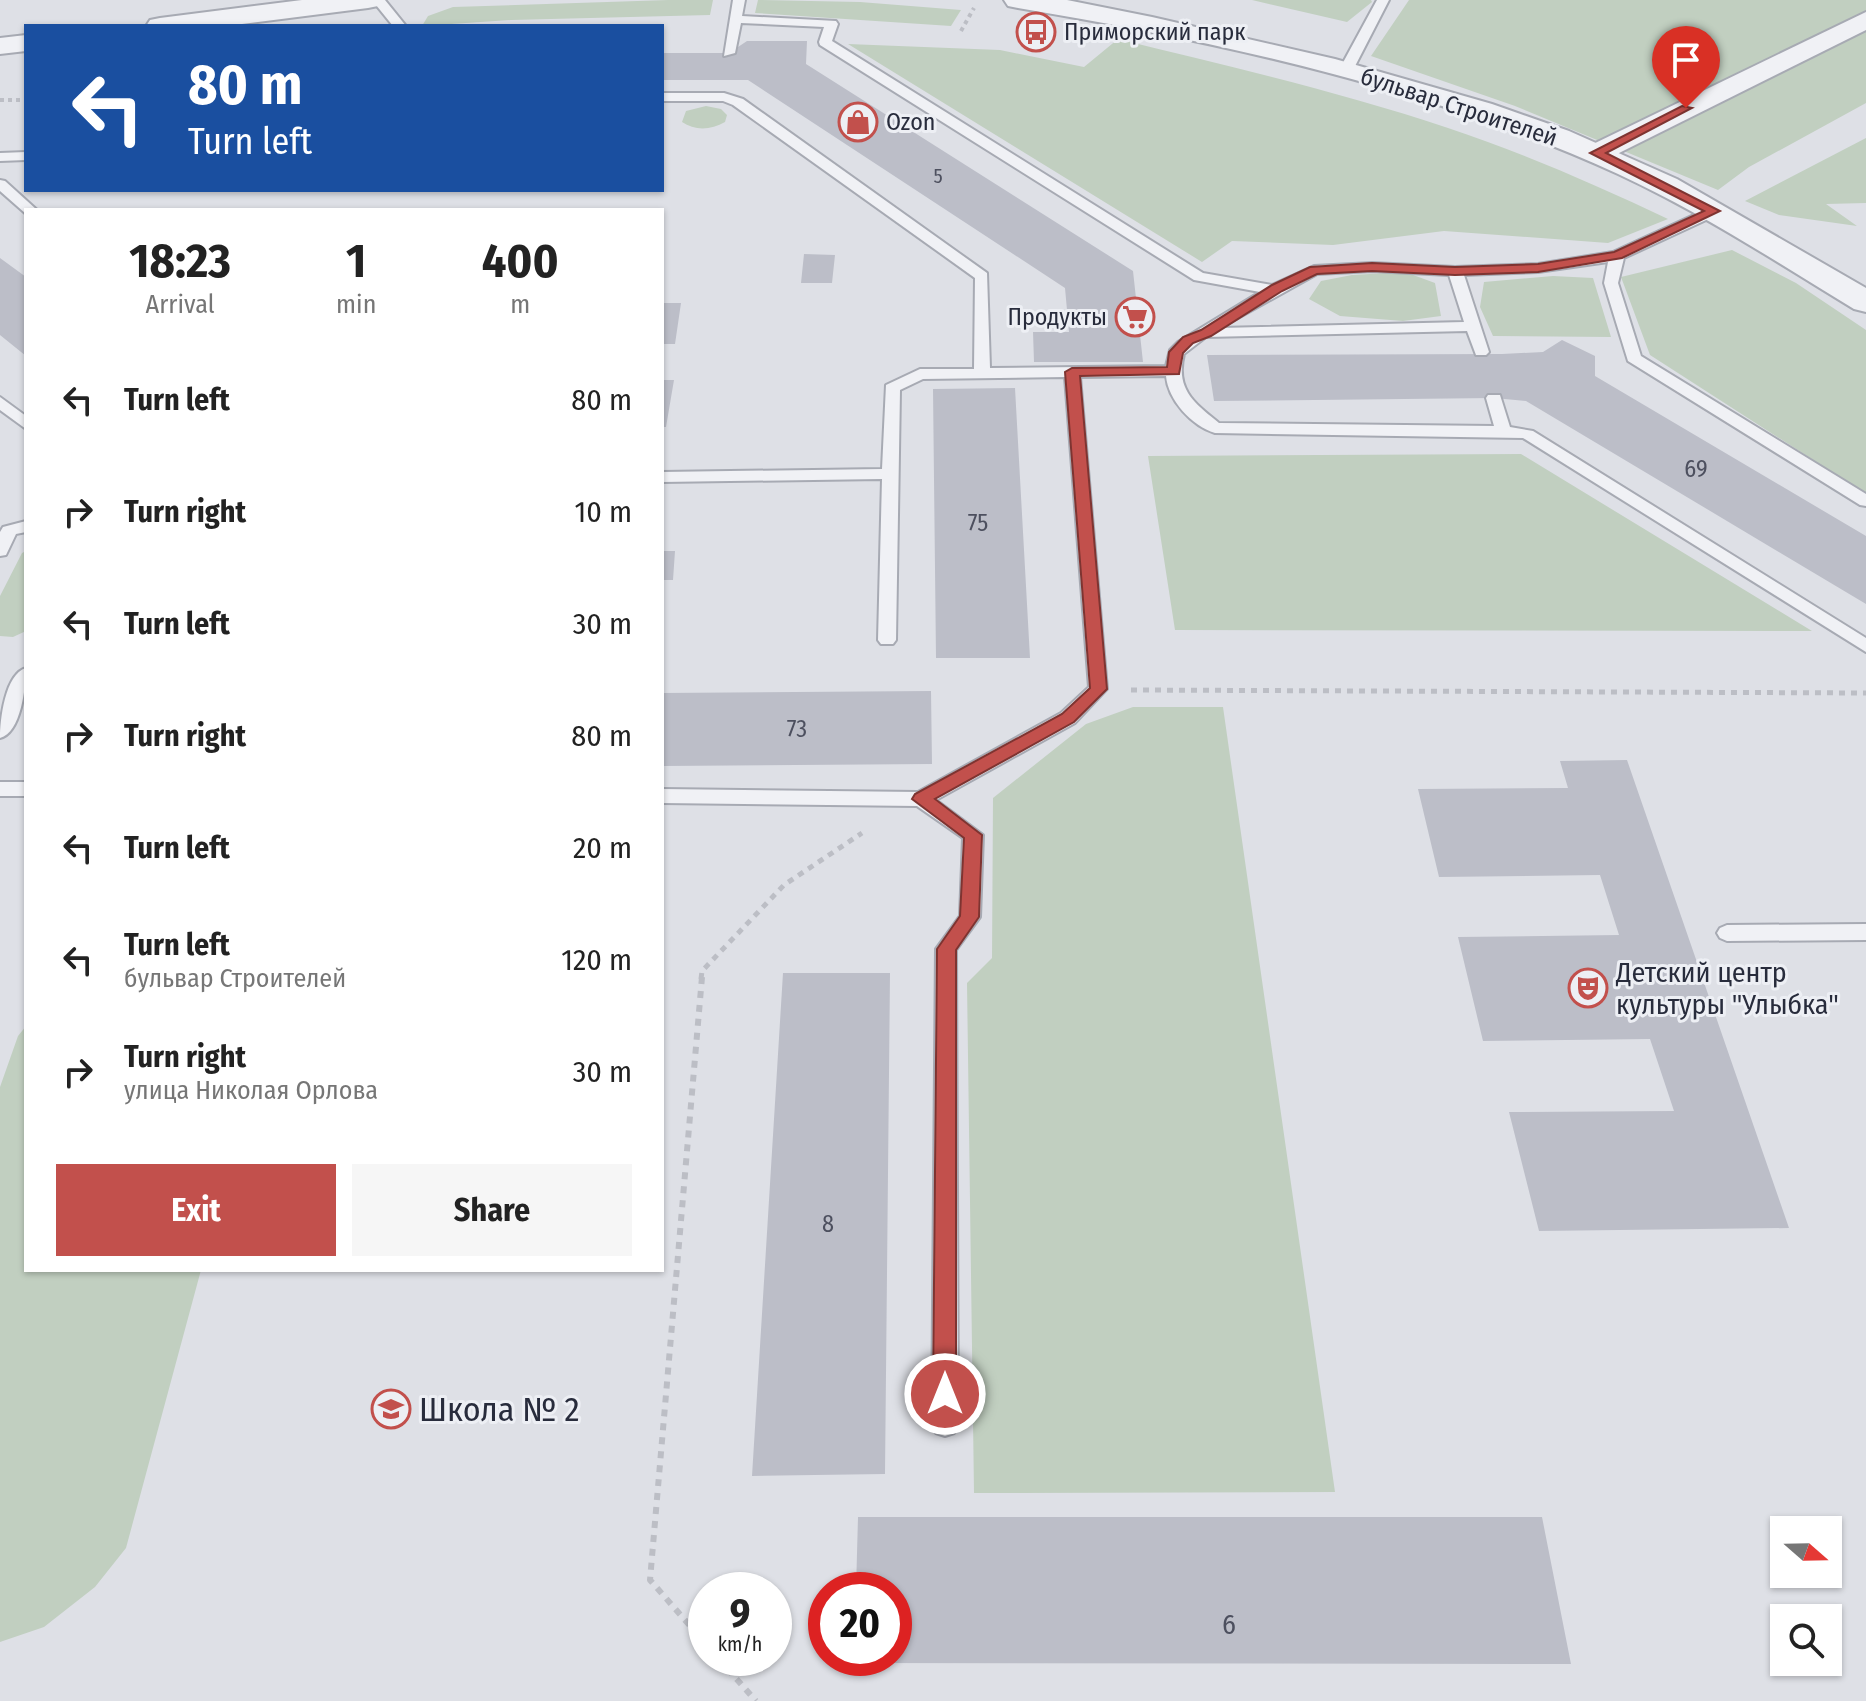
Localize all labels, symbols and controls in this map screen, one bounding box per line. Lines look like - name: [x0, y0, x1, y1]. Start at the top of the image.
- bus stop icon: Приморский парк: [1015, 11, 1057, 53]
- place label: Приморский парк: [1064, 18, 1246, 46]
- pin: [1652, 26, 1720, 108]
- icon: arrive: [1664, 38, 1708, 82]
- text: 80 m: [188, 52, 303, 119]
- icon: left: [56, 56, 160, 160]
- street label: бульвар Строителей: [1357, 62, 1561, 152]
- shop icon: Ozon: [837, 101, 879, 143]
- place label: Ozon: [886, 108, 935, 136]
- text: Turn left: [188, 120, 312, 164]
- house number: 5: [933, 164, 943, 188]
- text: 18:23: [129, 232, 231, 290]
- text: 1: [346, 232, 366, 290]
- text: 400: [482, 232, 559, 290]
- text: Arrival: [146, 289, 215, 320]
- text: min: [336, 289, 376, 320]
- text: m: [510, 289, 530, 320]
- supermarket icon: Продукты: [1114, 296, 1156, 338]
- place label: Продукты: [1008, 303, 1107, 331]
- icon: left: [56, 378, 100, 422]
- text: Turn left: [124, 382, 230, 418]
- text: 80 m: [571, 382, 632, 418]
- house number: 69: [1684, 455, 1708, 483]
- icon: right: [56, 490, 100, 534]
- text: Turn right: [124, 494, 246, 530]
- text: 10 m: [575, 494, 632, 530]
- house number: 75: [968, 509, 988, 537]
- icon: left: [56, 602, 100, 646]
- text: Turn left: [124, 606, 230, 642]
- text: 30 m: [573, 606, 632, 642]
- icon: right: [56, 714, 100, 758]
- house number: 73: [787, 715, 807, 743]
- text: Turn right: [124, 718, 246, 754]
- text: 80 m: [571, 718, 632, 754]
- icon: left: [56, 826, 100, 870]
- text: Turn left: [124, 830, 230, 866]
- text: 20 m: [573, 830, 632, 866]
- text: Turn left: [124, 927, 230, 963]
- icon: left: [56, 938, 100, 982]
- text: 120 m: [561, 942, 632, 978]
- place label: Детский центр культуры "Улыбка": [1615, 956, 1839, 1021]
- text: бульвар Строителей: [124, 963, 346, 994]
- theatre icon: Детский центр культуры "Улыбка": [1567, 967, 1609, 1009]
- text: Turn right: [124, 1039, 246, 1075]
- icon: right: [56, 1050, 100, 1094]
- text: 30 m: [573, 1054, 632, 1090]
- text: улица Николая Орлова: [124, 1075, 378, 1106]
- button: Exit: [56, 1164, 336, 1256]
- button: Share: [352, 1164, 632, 1256]
- house number: 8: [822, 1210, 834, 1238]
- position arrow: [903, 1352, 987, 1436]
- school or university icon: Школа № 2: [370, 1388, 412, 1430]
- place label: Школа № 2: [419, 1389, 580, 1430]
- north arrow: [1770, 1516, 1842, 1588]
- map controls: [1770, 1516, 1842, 1676]
- speed limit sign: 20: [808, 1572, 912, 1676]
- text: 9: [730, 1590, 750, 1638]
- button: search: [1770, 1604, 1842, 1676]
- house number: 6: [1222, 1608, 1236, 1641]
- text: km/h: [718, 1632, 762, 1656]

